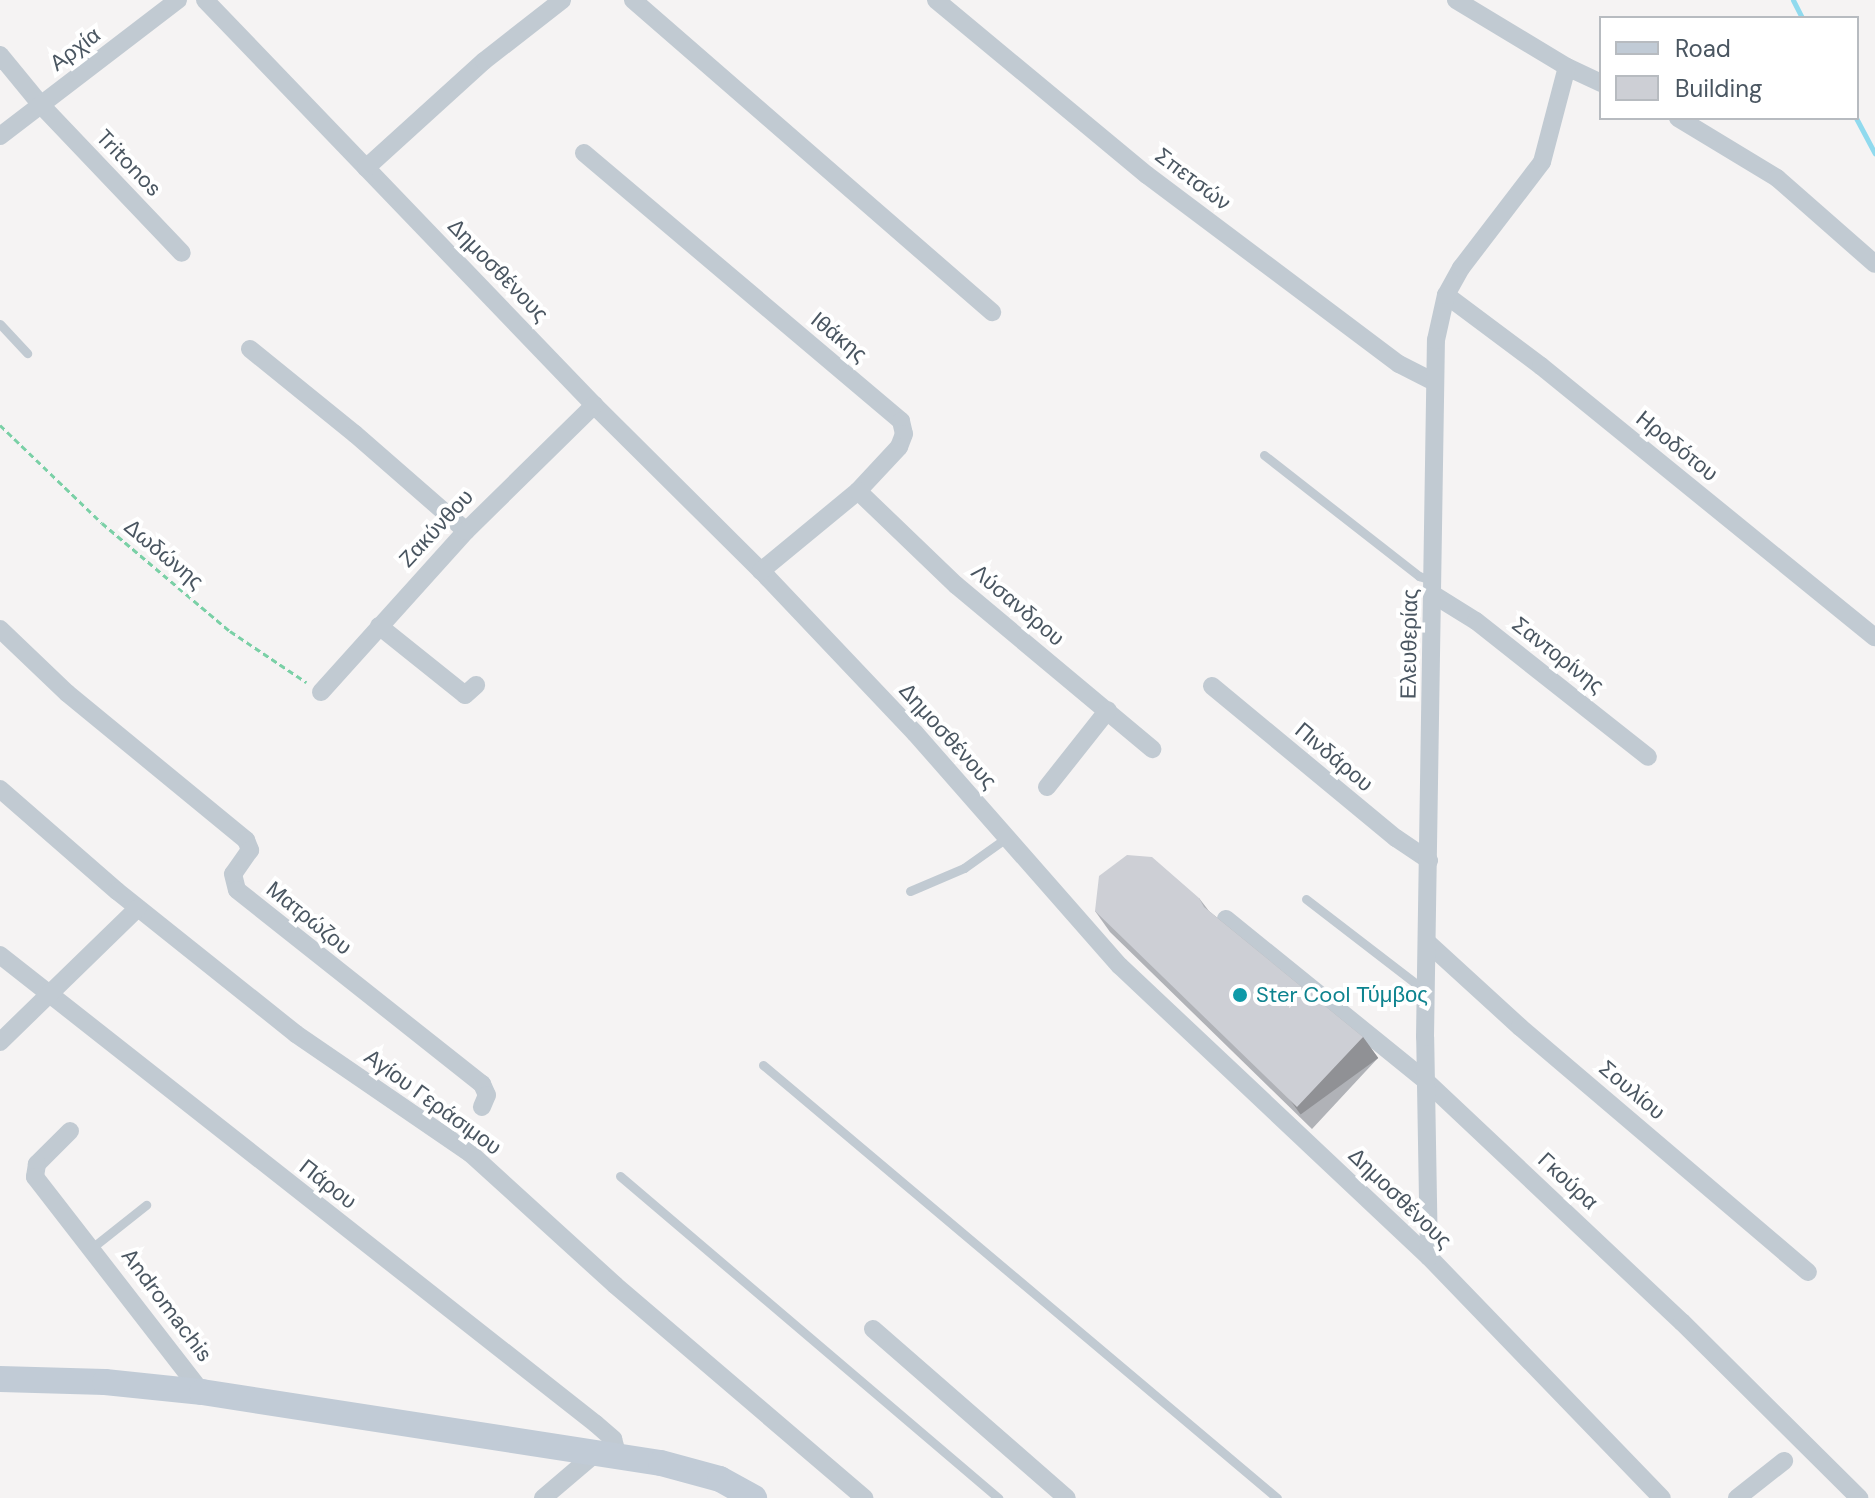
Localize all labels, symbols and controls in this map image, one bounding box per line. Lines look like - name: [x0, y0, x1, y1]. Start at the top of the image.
- legend: [1599, 16, 1859, 120]
- street label: Αρχία: [45, 22, 105, 76]
- text: Road: [1675, 33, 1731, 64]
- text: Building: [1675, 73, 1762, 104]
- street label: Tritonos: [91, 124, 167, 202]
- street label: Σπετσών: [1150, 142, 1236, 216]
- street label: Δημοσθένους: [442, 213, 554, 327]
- street label: Ιθάκης: [805, 306, 873, 368]
- street label: Ηροδότου: [1631, 405, 1723, 487]
- street label: Ζακύνθου: [393, 484, 479, 572]
- street label: Δωδώνης: [119, 513, 209, 595]
- street label: Λύσανδρου: [966, 559, 1070, 651]
- street label: Ελευθερίας: [1395, 589, 1423, 699]
- street label: Σαντορίνης: [1507, 611, 1609, 699]
- street label: Δημοσθένους: [894, 678, 1002, 794]
- street label: Πινδάρου: [1290, 717, 1378, 797]
- street label: Ματρώζου: [261, 876, 357, 960]
- place label: Ster Cool Τύμβος: [1256, 982, 1428, 1008]
- marker: Ster Cool Τύμβος: [1231, 986, 1249, 1004]
- street label: Αγίου Γεράσιμου: [359, 1043, 507, 1161]
- street label: Σουλίου: [1594, 1055, 1670, 1125]
- street label: Δημοσθένους: [1343, 1142, 1457, 1254]
- street label: Γκούρα: [1533, 1147, 1603, 1215]
- street label: Πάρου: [294, 1153, 362, 1215]
- street label: Andromachis: [116, 1243, 218, 1367]

